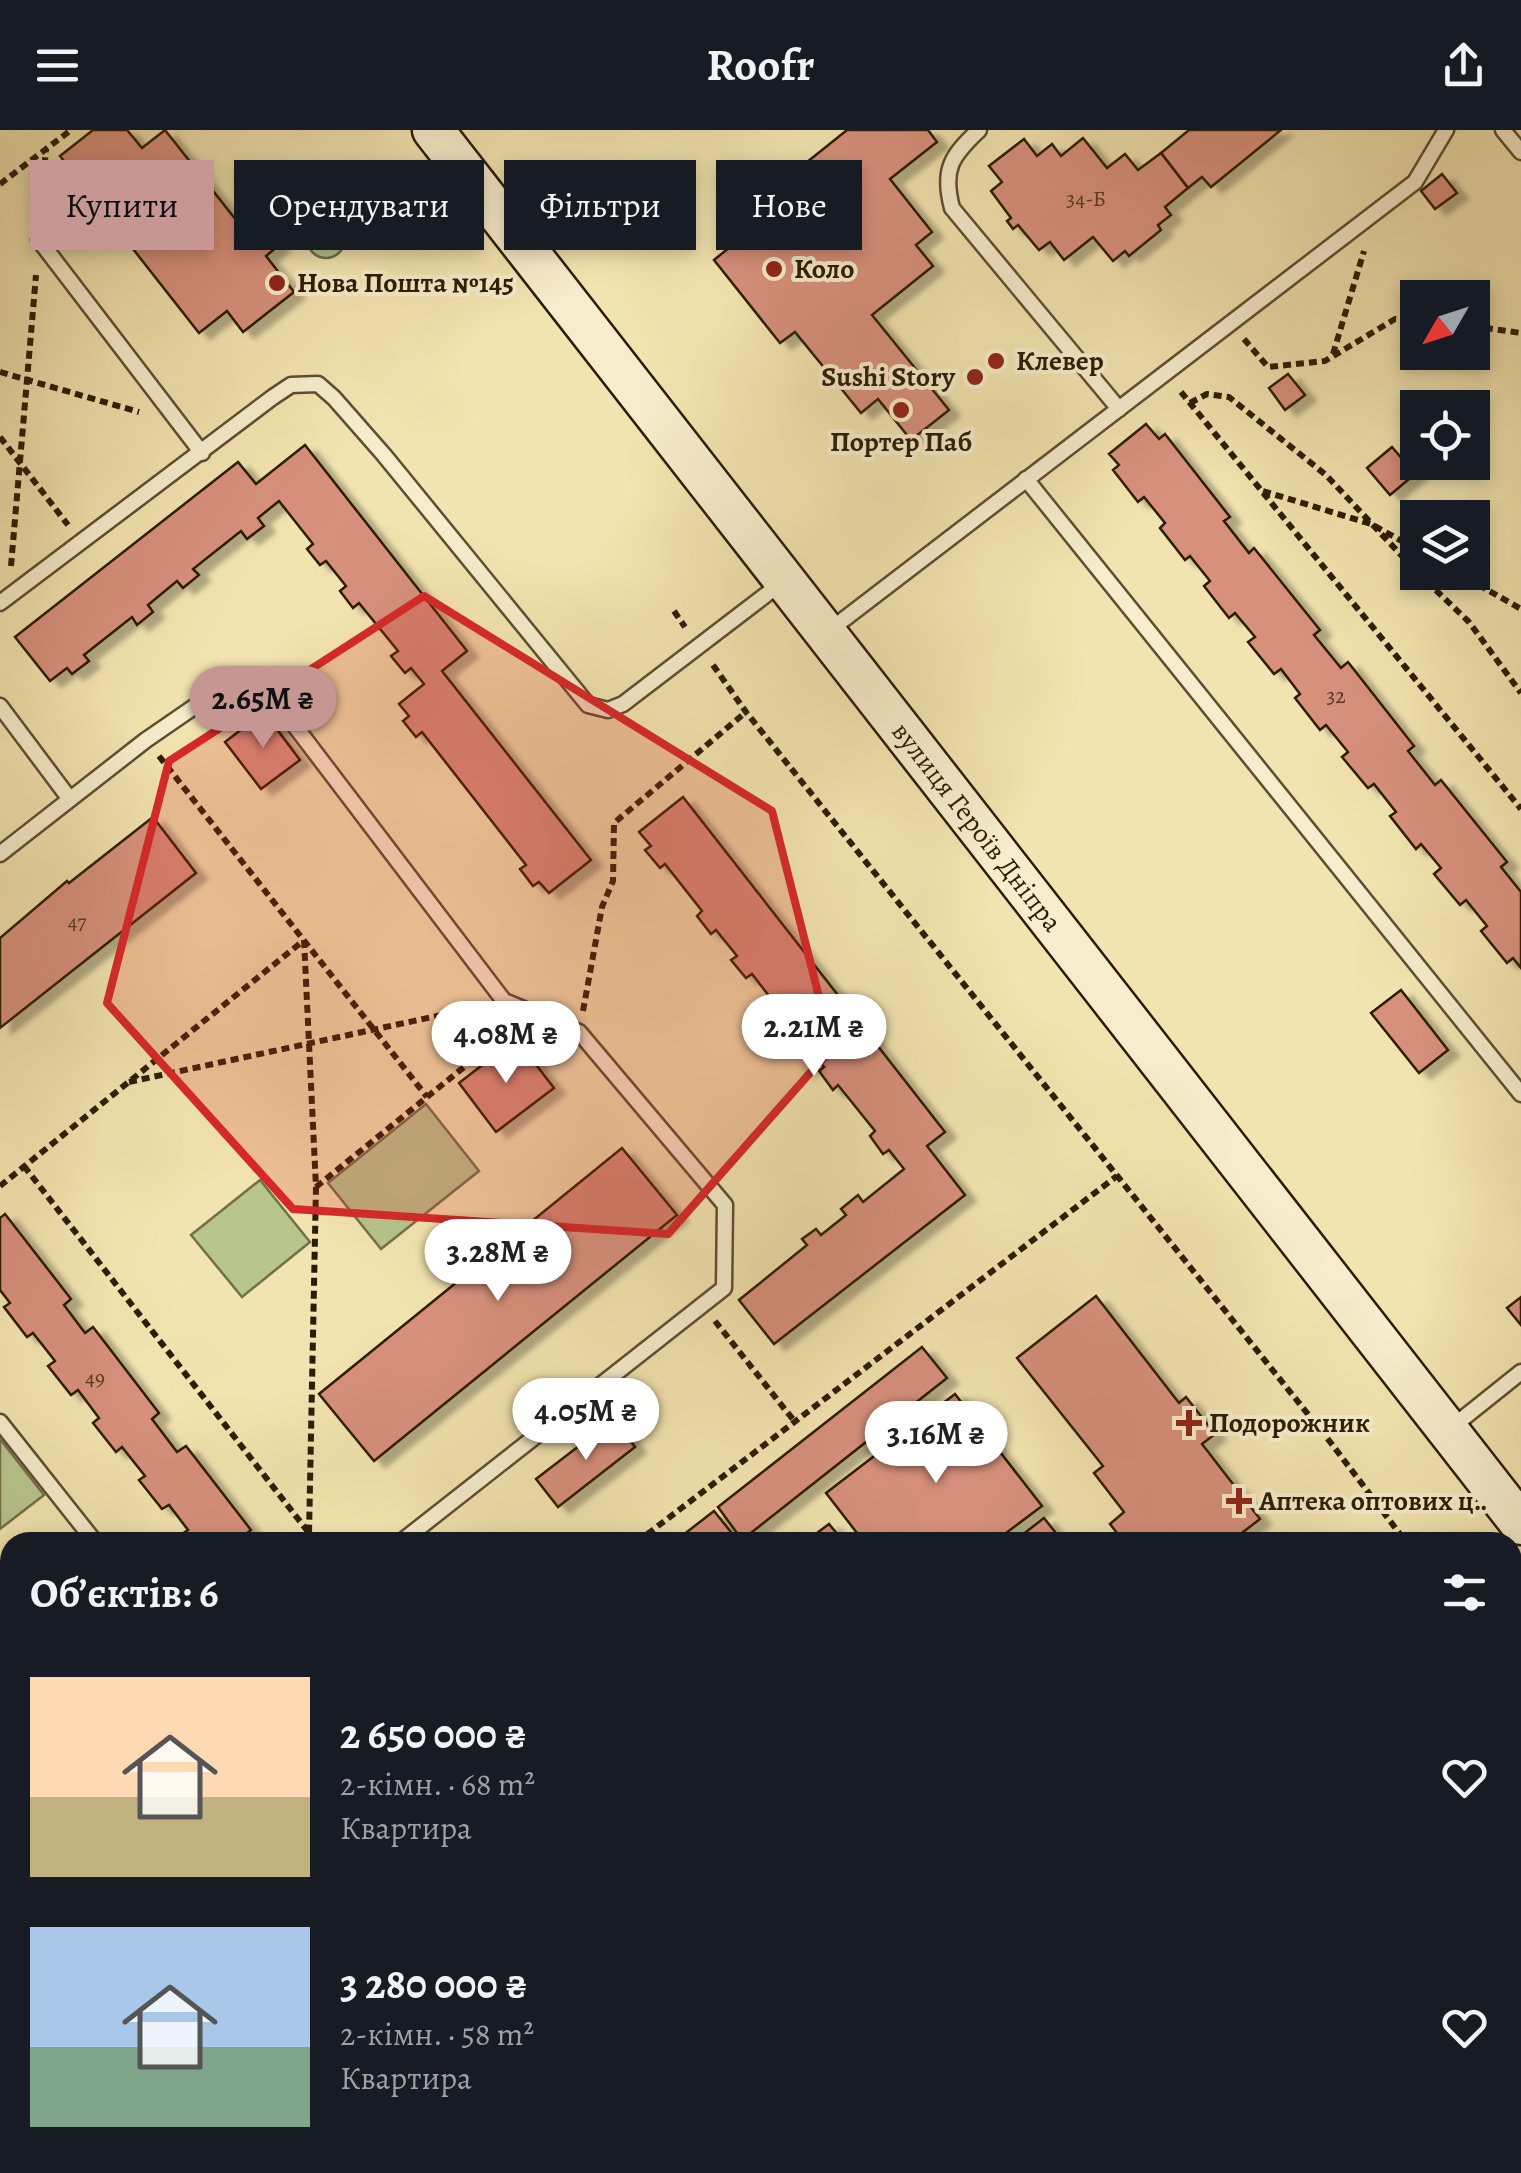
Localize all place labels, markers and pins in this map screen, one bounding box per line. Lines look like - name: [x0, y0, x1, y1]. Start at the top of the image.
- place label: Коло: [794, 250, 854, 288]
- marker: Коло: [763, 258, 785, 280]
- place label: Нова Пошта №145: [297, 264, 514, 302]
- marker: Нова Пошта №145: [266, 272, 288, 294]
- place label: Клевер: [1016, 342, 1104, 380]
- marker: Клевер: [985, 350, 1007, 372]
- place label: Sushi Story: [821, 358, 956, 396]
- marker: Sushi Story: [964, 366, 986, 388]
- marker: Портер Паб: [890, 399, 912, 421]
- place label: Портер Паб: [830, 423, 972, 461]
- pin: 2.65M ₴: [171, 666, 355, 751]
- pin: 2.21M ₴: [722, 994, 906, 1079]
- pin: 4.08M ₴: [414, 1001, 598, 1086]
- pin: 3.28M ₴: [406, 1219, 590, 1304]
- pin: 4.05M ₴: [494, 1378, 678, 1463]
- pin: 3.16M ₴: [844, 1401, 1028, 1486]
- place label: Подорожник: [1209, 1404, 1370, 1442]
- marker: Подорожник: [1178, 1412, 1200, 1434]
- place label: Аптека оптових ц‥: [1258, 1482, 1487, 1520]
- marker: Аптека оптових ц‥: [1228, 1490, 1250, 1512]

